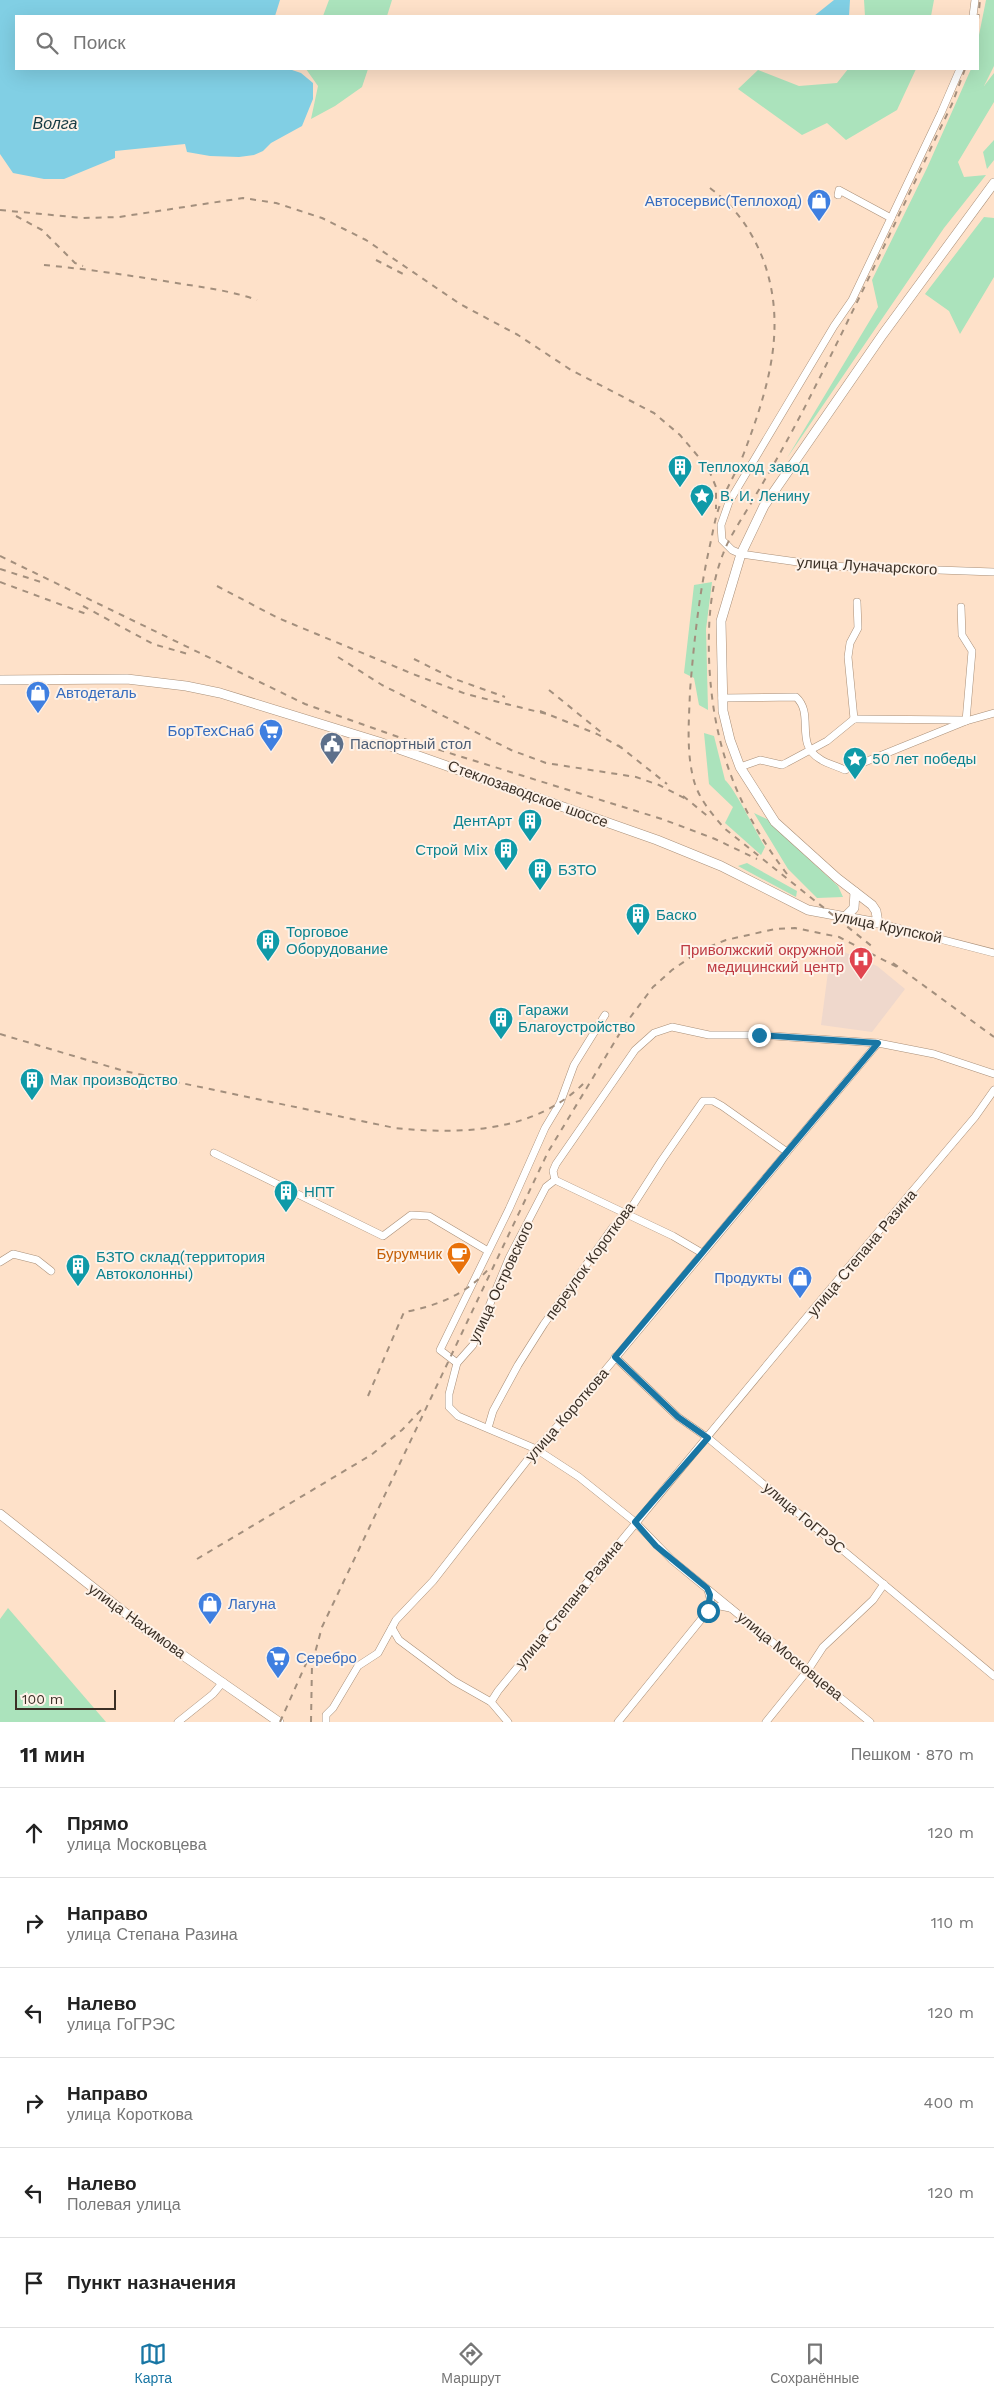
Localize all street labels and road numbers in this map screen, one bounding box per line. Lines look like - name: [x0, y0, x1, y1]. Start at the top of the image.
- street label: улица Луначарского: [796, 553, 938, 579]
- street label: Стеклозаводское шоссе: [445, 757, 611, 831]
- street label: улица Крупской: [832, 907, 944, 947]
- street label: улица Степана Разина: [804, 1185, 921, 1320]
- street label: переулок Короткова: [541, 1198, 639, 1323]
- street label: улица Островского: [465, 1218, 537, 1346]
- street label: улица Короткова: [522, 1364, 613, 1465]
- street label: улица ГоГРЭС: [759, 1478, 849, 1558]
- street label: улица Степана Разина: [512, 1536, 627, 1672]
- street label: улица Нахимова: [85, 1580, 190, 1663]
- street label: улица Московцева: [734, 1608, 847, 1705]

